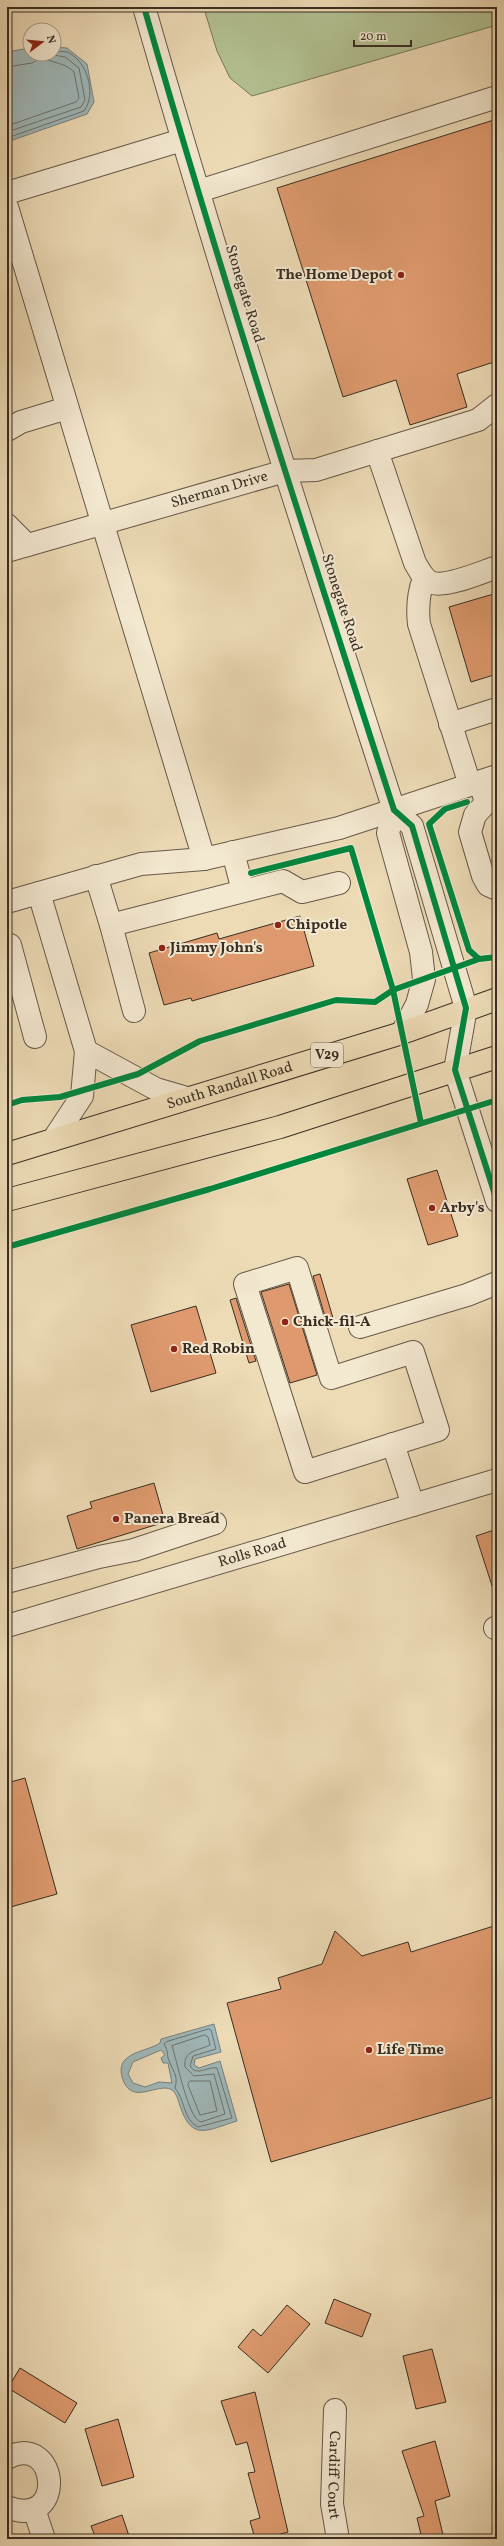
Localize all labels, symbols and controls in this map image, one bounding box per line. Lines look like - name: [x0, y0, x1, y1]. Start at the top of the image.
- north arrow: [22, 22, 62, 62]
- scale bar: [354, 22, 411, 48]
- text: 20 m: [360, 29, 387, 45]
- text: N: [42, 34, 58, 46]
- street label: Stonegate Road: [219, 242, 269, 346]
- place label: The Home Depot: [276, 265, 393, 286]
- marker: The Home Depot: [396, 270, 406, 280]
- street label: Sherman Drive: [168, 466, 270, 514]
- street label: Stonegate Road: [315, 552, 367, 654]
- place label: Chipotle: [286, 915, 348, 936]
- marker: Chipotle: [273, 920, 283, 930]
- place label: Jimmy John's: [169, 938, 263, 959]
- marker: Jimmy John's: [157, 943, 167, 953]
- road number: V29: [311, 1043, 343, 1067]
- street label: South Randall Road: [164, 1057, 295, 1115]
- place label: Arby's: [440, 1198, 485, 1219]
- marker: Arby's: [427, 1203, 437, 1213]
- place label: Chick-fil-A: [293, 1312, 371, 1333]
- marker: Chick-fil-A: [280, 1317, 290, 1327]
- place label: Red Robin: [182, 1339, 255, 1360]
- marker: Red Robin: [169, 1344, 179, 1354]
- place label: Panera Bread: [124, 1509, 220, 1530]
- marker: Panera Bread: [111, 1514, 121, 1524]
- street label: Rolls Road: [216, 1533, 289, 1573]
- place label: Life Time: [377, 2040, 444, 2061]
- marker: Life Time: [364, 2045, 374, 2055]
- street label: Cardiff Court: [321, 2430, 345, 2521]

